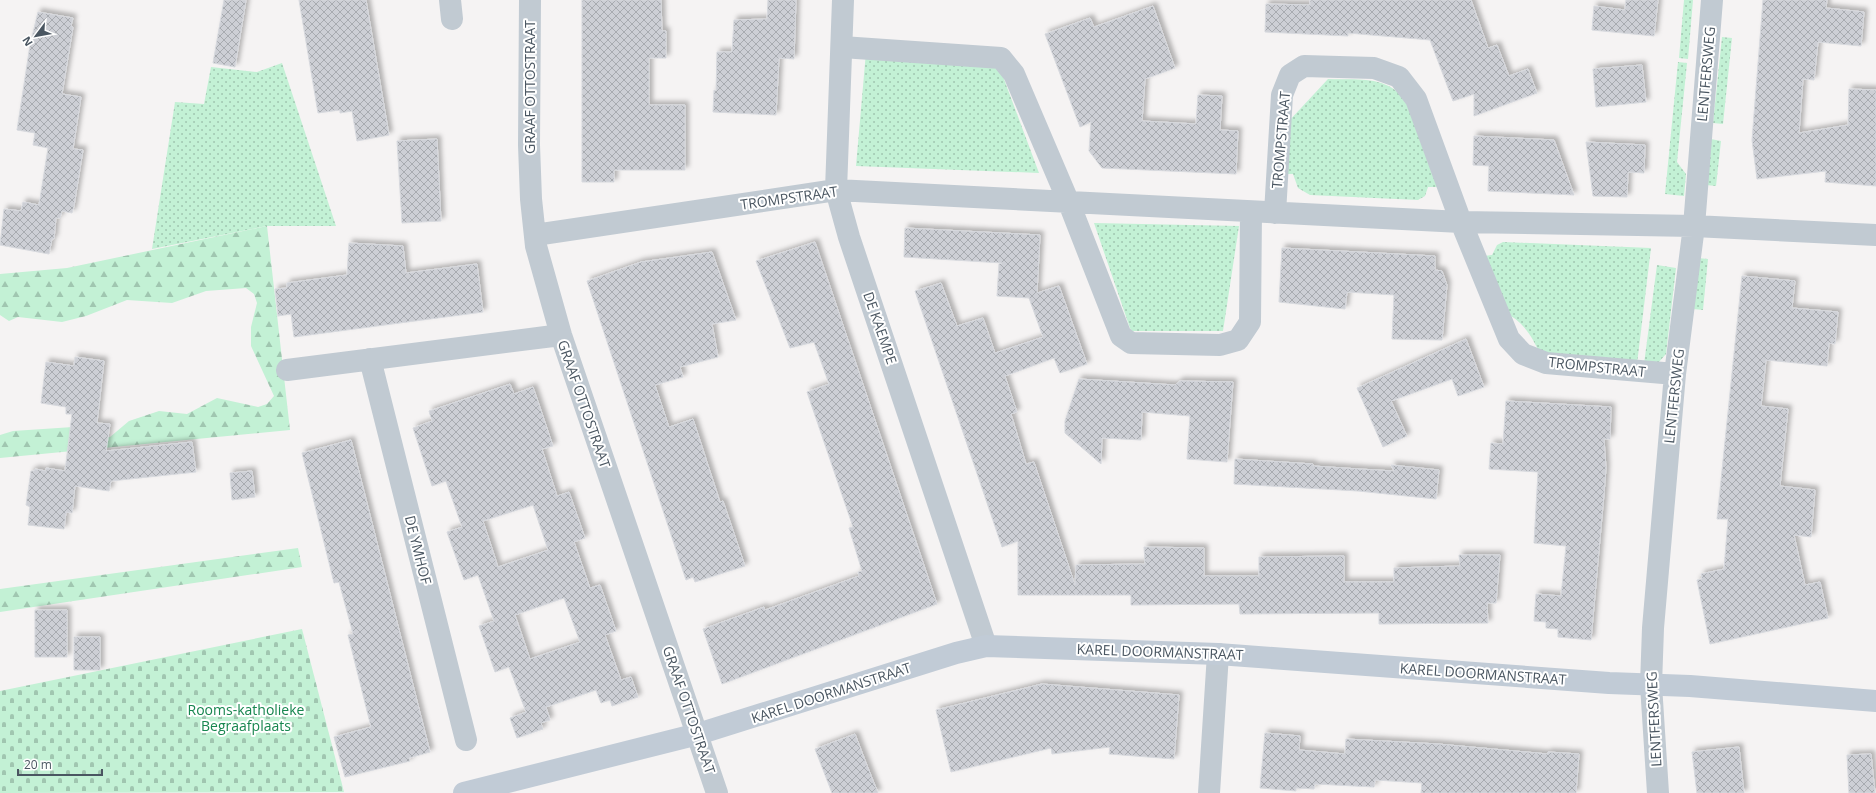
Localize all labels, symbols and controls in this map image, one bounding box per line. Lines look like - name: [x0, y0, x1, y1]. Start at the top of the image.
- north arrow: [16, 16, 56, 56]
- street label: GRAAF OTTOSTRAAT: [520, 20, 539, 154]
- street label: LENTFERSWEG: [1692, 26, 1719, 122]
- text: N: [18, 34, 36, 49]
- street label: TROMPSTRAAT: [1267, 90, 1294, 189]
- street label: TROMPSTRAAT: [739, 181, 839, 214]
- street label: DE KAEMPE: [859, 289, 902, 367]
- street label: GRAAF OTTOSTRAAT: [554, 337, 615, 471]
- street label: LENTFERSWEG: [1659, 347, 1688, 444]
- street label: TROMPSTRAAT: [1547, 352, 1647, 381]
- street label: DE YMHOF: [401, 513, 436, 586]
- street label: KAREL DOORMANSTRAAT: [1076, 639, 1244, 664]
- street label: GRAAF OTTOSTRAAT: [659, 643, 720, 777]
- street label: KAREL DOORMANSTRAAT: [749, 658, 913, 727]
- street label: KAREL DOORMANSTRAAT: [1399, 658, 1567, 689]
- street label: LENTFERSWEG: [1642, 671, 1665, 767]
- park label: Rooms-katholieke Begraafplaats: [188, 700, 305, 735]
- scale bar: [18, 751, 102, 777]
- text: 20 m: [24, 756, 52, 773]

